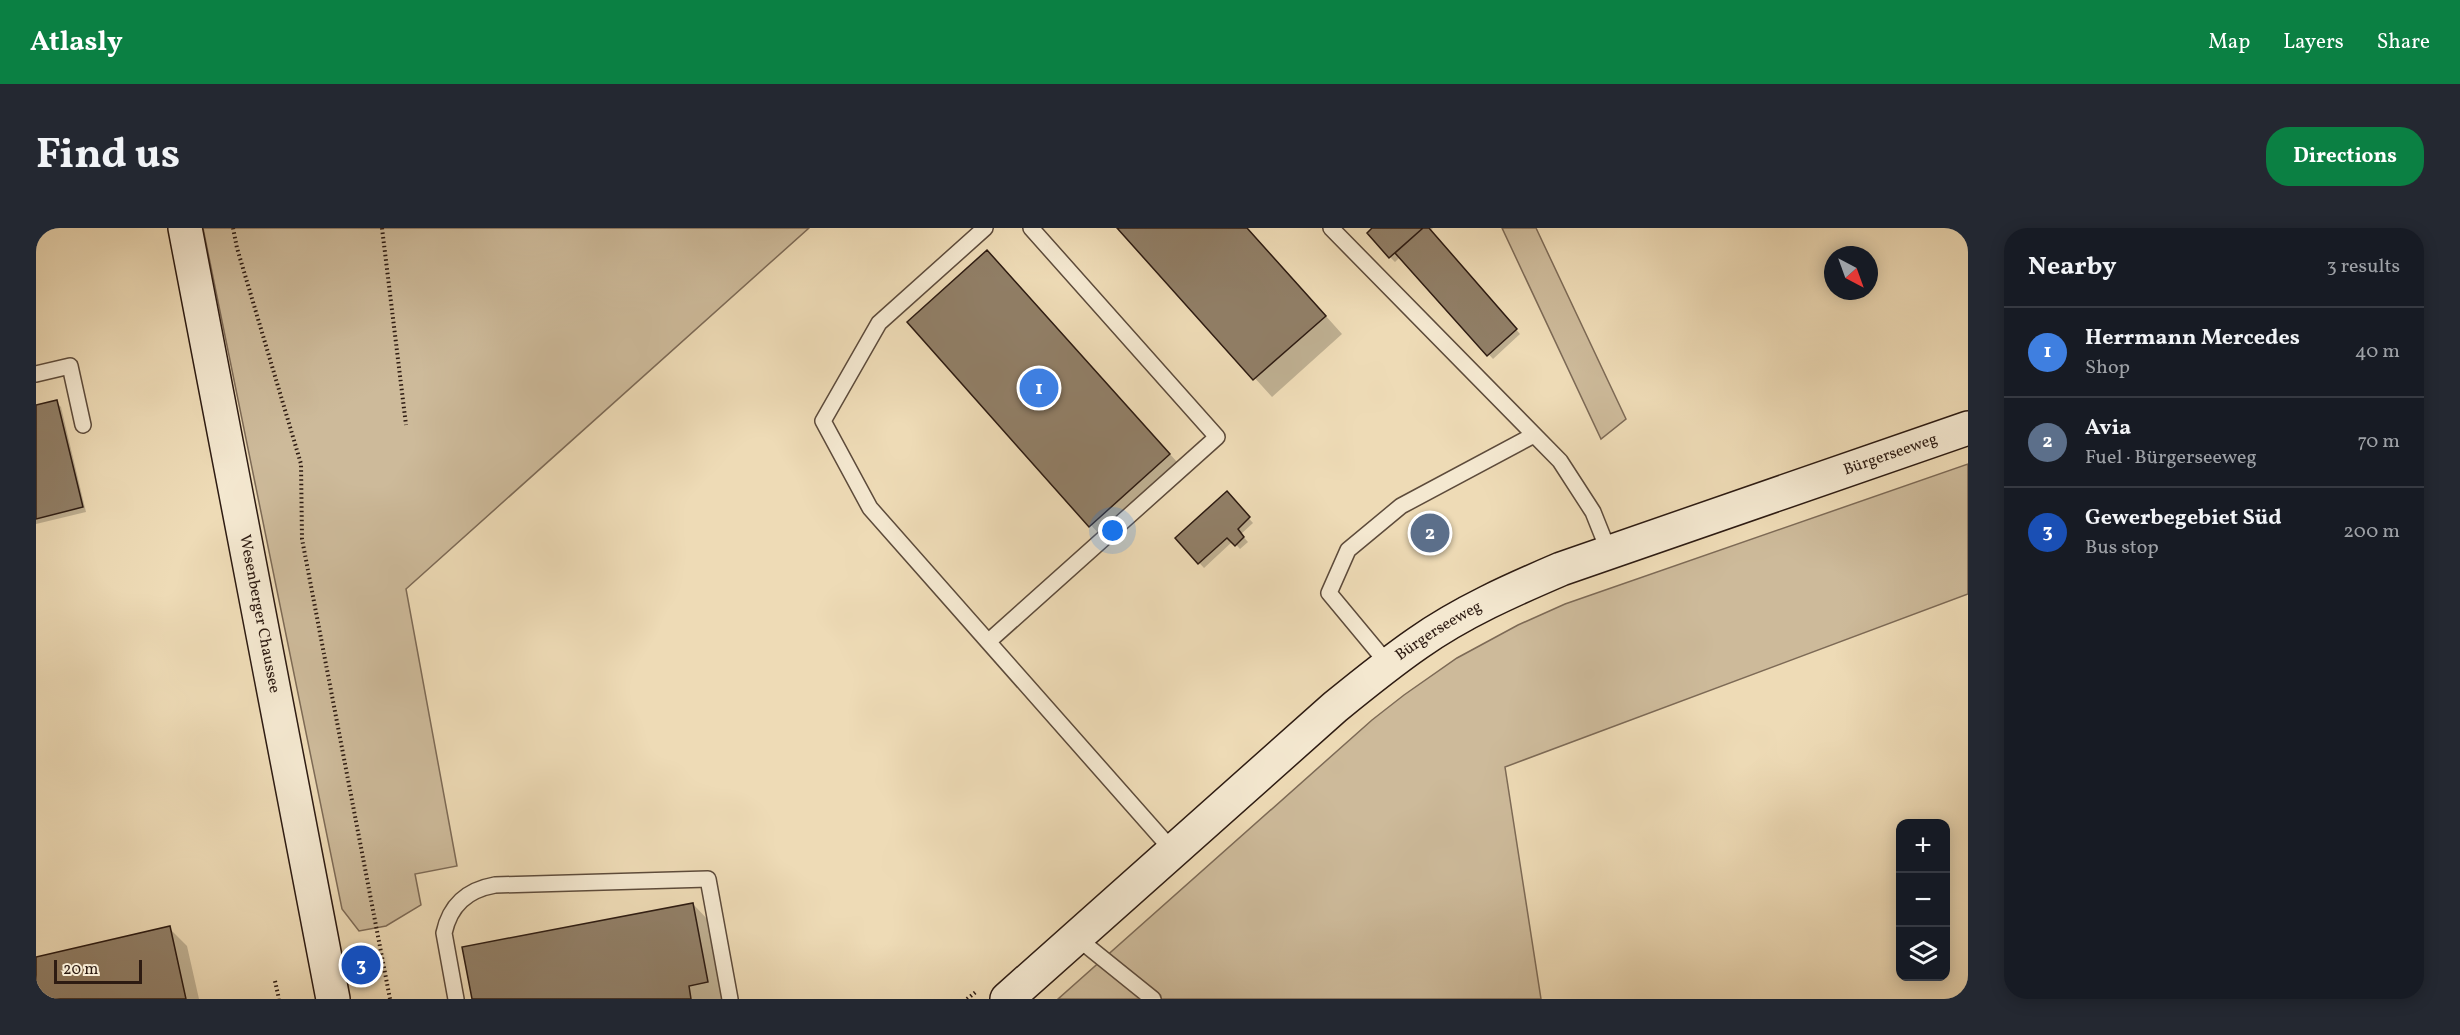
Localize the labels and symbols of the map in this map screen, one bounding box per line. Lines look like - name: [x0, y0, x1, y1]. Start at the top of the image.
- north arrow: [1824, 246, 1878, 300]
- pin: 1: [1020, 366, 1058, 410]
- street label: Bürgerseeweg: [1841, 428, 1940, 481]
- pin: 2: [1410, 510, 1450, 556]
- your location: [1098, 516, 1127, 545]
- street label: Wesenberger Chaussee: [233, 533, 285, 695]
- street label: Bürgerseeweg: [1391, 596, 1486, 666]
- pin: 3: [342, 942, 380, 988]
- scale bar: [54, 957, 142, 984]

